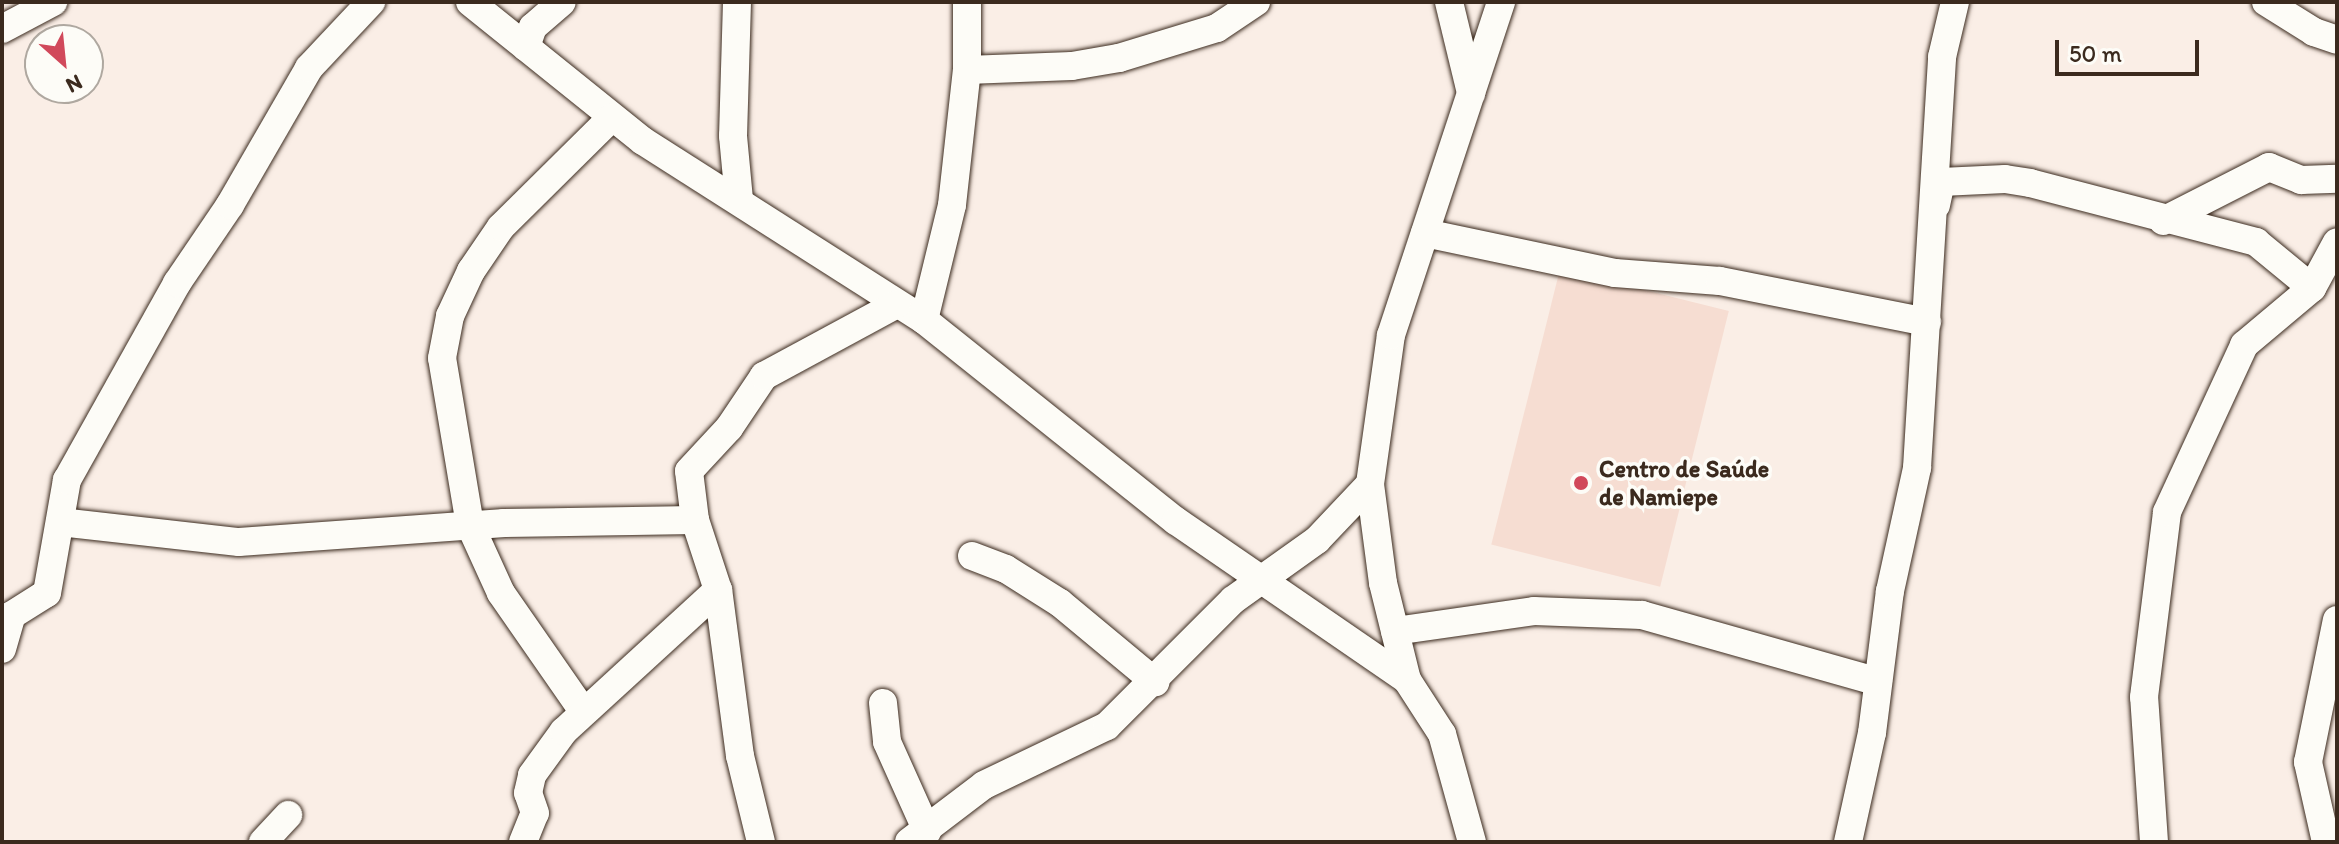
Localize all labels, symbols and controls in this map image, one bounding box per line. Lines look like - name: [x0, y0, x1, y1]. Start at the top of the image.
- north arrow: [24, 24, 104, 104]
- scale bar: [2059, 24, 2203, 74]
- text: 50 m: [2069, 39, 2122, 68]
- text: N: [61, 69, 87, 99]
- place label: Centro de Saúde de Namiepe: [1599, 455, 1769, 511]
- marker: Centro de Saúde de Namiepe: [1570, 472, 1592, 494]

